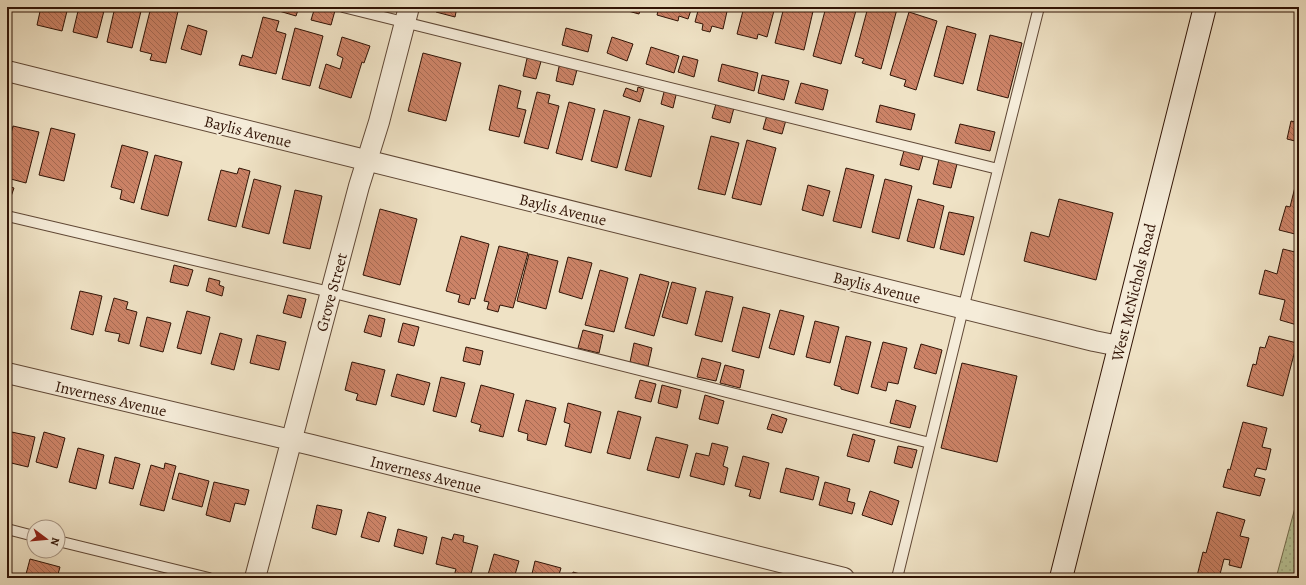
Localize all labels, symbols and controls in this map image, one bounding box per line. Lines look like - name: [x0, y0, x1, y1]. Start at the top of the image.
- street label: Baylis Avenue: [202, 110, 294, 153]
- street label: Baylis Avenue: [517, 188, 609, 231]
- street label: West McNichols Road: [1106, 221, 1162, 364]
- street label: Grove Street: [311, 250, 353, 334]
- street label: Baylis Avenue: [831, 266, 923, 309]
- street label: Inverness Avenue: [53, 375, 169, 422]
- street label: Inverness Avenue: [368, 451, 484, 499]
- north arrow: [26, 519, 66, 559]
- text: N: [47, 536, 63, 548]

